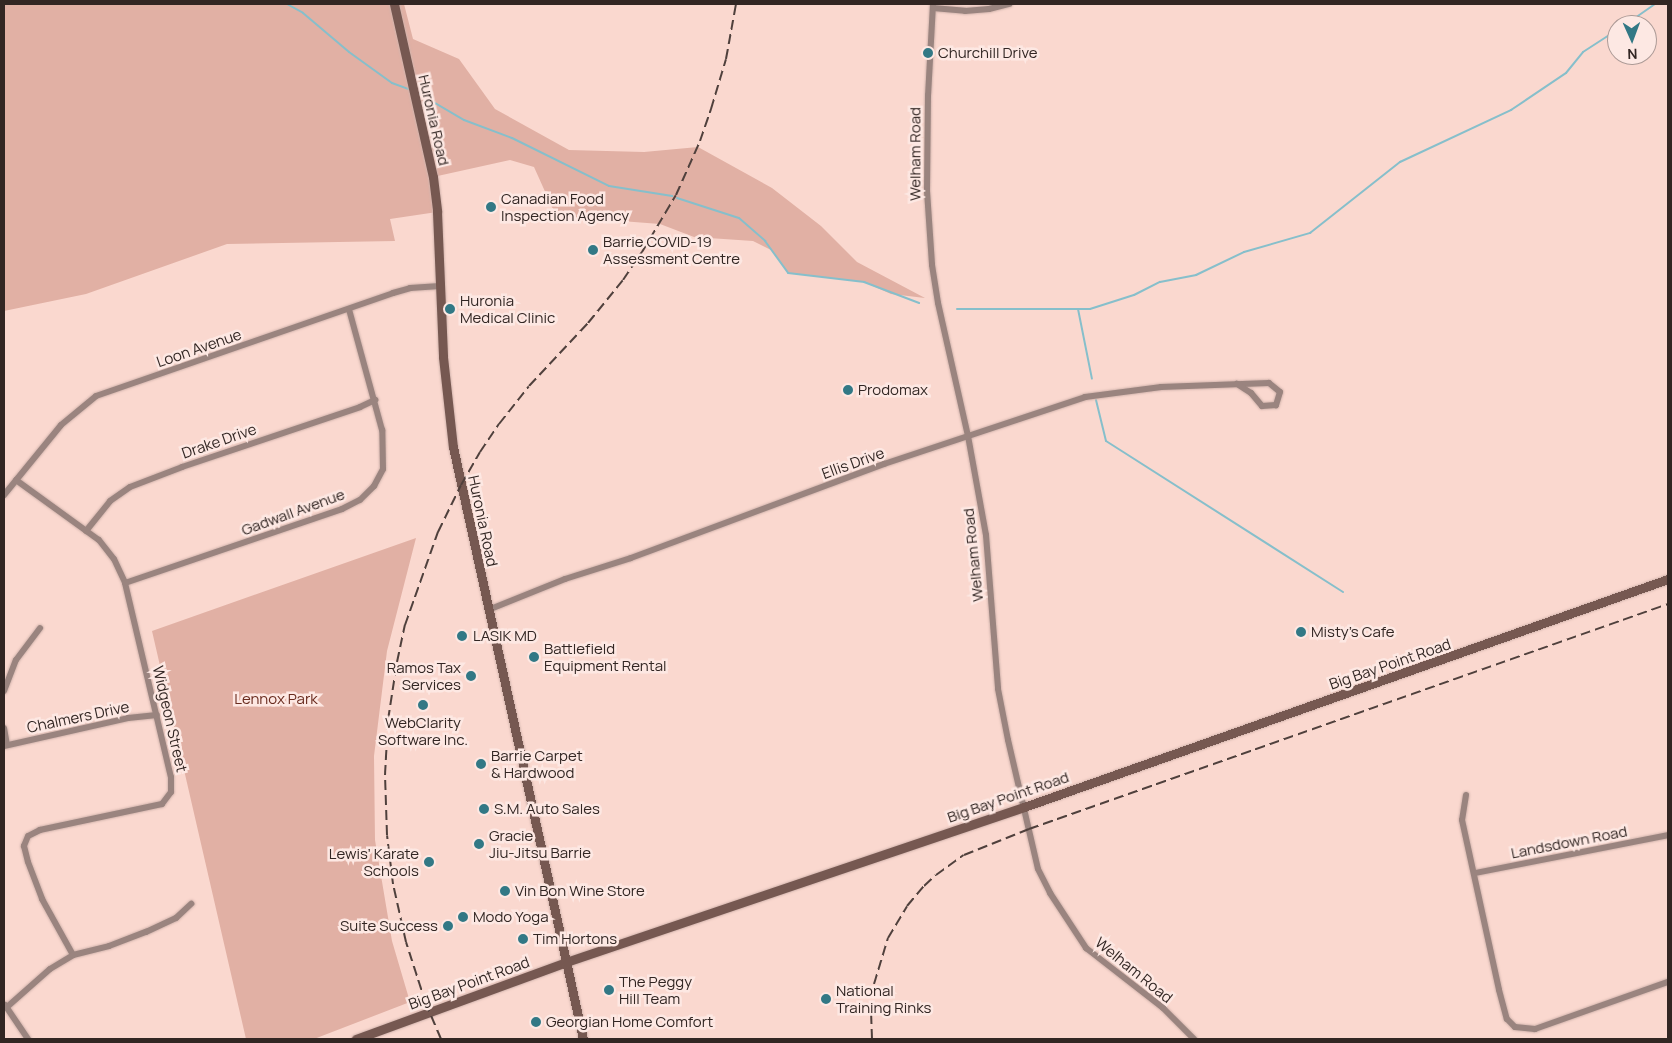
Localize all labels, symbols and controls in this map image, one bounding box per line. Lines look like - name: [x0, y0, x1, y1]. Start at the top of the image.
- north arrow: [1607, 15, 1657, 65]
- place label: Churchill Drive: [938, 44, 1038, 62]
- text: N: [1627, 45, 1638, 64]
- marker: Churchill Drive: [922, 47, 934, 59]
- street label: Huronia Road: [415, 73, 453, 167]
- street label: Welham Road: [906, 107, 924, 201]
- place label: Canadian Food Inspection Agency: [501, 189, 629, 224]
- marker: Canadian Food Inspection Agency: [485, 201, 497, 213]
- place label: Barrie COVID-19 Assessment Centre: [603, 232, 740, 267]
- marker: Barrie COVID-19 Assessment Centre: [587, 244, 599, 256]
- place label: Huronia Medical Clinic: [460, 291, 555, 326]
- marker: Huronia Medical Clinic: [444, 303, 456, 315]
- street label: Loon Avenue: [154, 325, 244, 371]
- place label: Prodomax: [858, 381, 928, 399]
- marker: Prodomax: [842, 384, 854, 396]
- street label: Drake Drive: [179, 420, 259, 462]
- street label: Ellis Drive: [819, 443, 887, 483]
- street label: Huronia Road: [465, 474, 501, 568]
- street label: Gadwall Avenue: [239, 485, 347, 539]
- street label: Welham Road: [959, 507, 987, 603]
- place label: Misty's Cafe: [1311, 623, 1394, 641]
- marker: Misty's Cafe: [1295, 626, 1307, 638]
- place label: LASIK MD: [473, 627, 537, 645]
- marker: LASIK MD: [455, 629, 469, 643]
- street label: Big Bay Point Road: [1327, 635, 1453, 693]
- place label: Battlefield Equipment Rental: [544, 639, 667, 674]
- marker: Battlefield Equipment Rental: [528, 651, 540, 663]
- place label: Ramos Tax Services: [387, 658, 461, 693]
- street label: Widgeon Street: [149, 664, 191, 774]
- marker: Ramos Tax Services: [465, 670, 477, 682]
- park label: Lennox Park: [234, 690, 318, 708]
- street label: Chalmers Drive: [25, 697, 131, 737]
- marker: WebClarity Software Inc.: [417, 699, 429, 711]
- place label: WebClarity Software Inc.: [378, 713, 468, 748]
- place label: Barrie Carpet & Hardwood: [491, 746, 583, 781]
- marker: Barrie Carpet & Hardwood: [475, 758, 487, 770]
- street label: Big Bay Point Road: [945, 768, 1071, 826]
- place label: S.M. Auto Sales: [494, 800, 600, 818]
- marker: S.M. Auto Sales: [478, 803, 490, 815]
- street label: Landsdown Road: [1509, 822, 1629, 862]
- place label: Gracie Jiu-Jitsu Barrie: [489, 826, 591, 861]
- marker: Gracie Jiu-Jitsu Barrie: [473, 838, 485, 850]
- place label: Lewis’ Karate Schools: [329, 844, 419, 879]
- marker: Lewis’ Karate Schools: [423, 856, 435, 868]
- place label: Vin Bon Wine Store: [515, 882, 645, 900]
- marker: Vin Bon Wine Store: [499, 885, 511, 897]
- place label: Modo Yoga: [473, 908, 548, 926]
- marker: Modo Yoga: [457, 911, 469, 923]
- place label: Suite Success: [340, 917, 438, 935]
- marker: Suite Success: [442, 920, 454, 932]
- place label: Tim Hortons: [533, 930, 617, 948]
- marker: Tim Hortons: [517, 933, 529, 945]
- street label: Welham Road: [1092, 933, 1176, 1007]
- street label: Big Bay Point Road: [406, 953, 532, 1013]
- place label: The Peggy Hill Team: [619, 972, 692, 1007]
- place label: National Training Rinks: [836, 981, 931, 1016]
- marker: The Peggy Hill Team: [603, 984, 615, 996]
- marker: National Training Rinks: [820, 993, 832, 1005]
- place label: Georgian Home Comfort: [546, 1013, 713, 1031]
- marker: Georgian Home Comfort: [530, 1016, 542, 1028]

